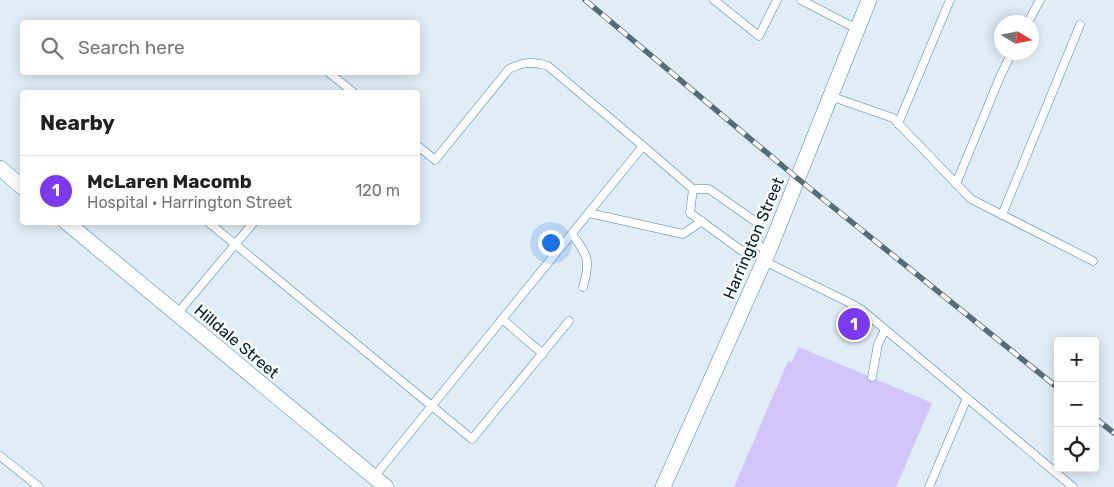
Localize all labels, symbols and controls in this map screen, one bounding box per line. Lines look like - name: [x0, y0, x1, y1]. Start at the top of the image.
- north arrow: [994, 15, 1039, 60]
- search box: [20, 20, 420, 75]
- icon: search: [38, 34, 66, 62]
- text: Search here: [78, 36, 185, 59]
- text: Nearby: [40, 110, 115, 135]
- text: McLaren Macomb: [87, 170, 252, 193]
- street label: Harrington Street: [719, 174, 788, 302]
- text: 1: [52, 181, 60, 200]
- text: 120 m: [355, 181, 400, 200]
- text: Hospital · Harrington Street: [87, 193, 292, 212]
- your location: [538, 230, 564, 256]
- street label: Hilldale Street: [191, 301, 283, 382]
- pin: 1: [838, 305, 870, 343]
- map controls: [1054, 337, 1099, 472]
- button: +: [1054, 337, 1099, 382]
- button: −: [1054, 382, 1099, 427]
- button: locate: [1054, 427, 1099, 472]

